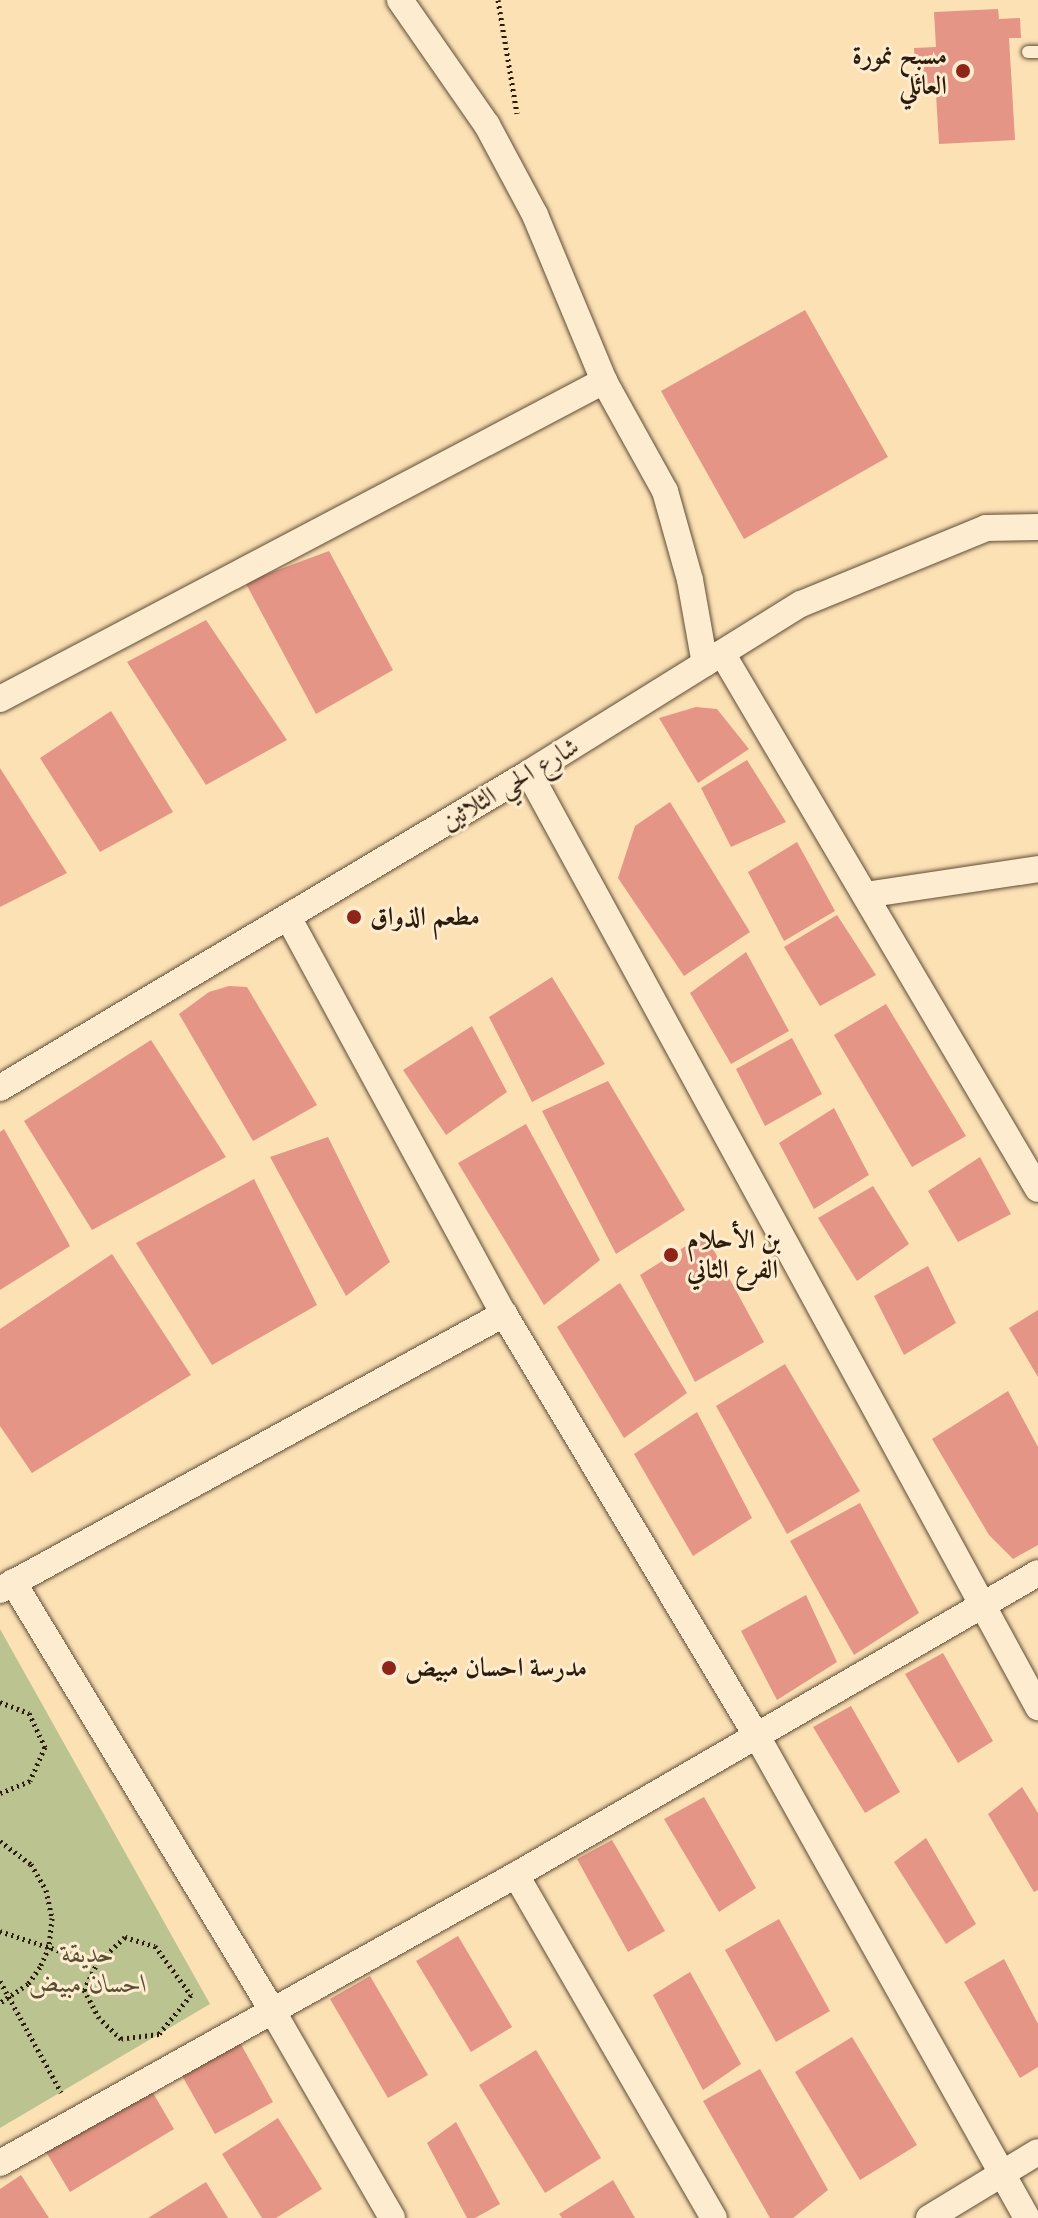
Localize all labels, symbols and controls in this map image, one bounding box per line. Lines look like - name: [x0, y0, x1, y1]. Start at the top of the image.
- place label: مسبح نمورة العائلي: [852, 40, 947, 102]
- marker: مسبح نمورة العائلي: [954, 62, 972, 80]
- street label: شارع الحي الثلاثين: [435, 731, 585, 837]
- place label: مطعم الذواق: [370, 901, 480, 933]
- marker: مطعم الذواق: [345, 908, 363, 926]
- place label: بن الأحلام الفرع الثاني: [687, 1224, 781, 1286]
- marker: بن الأحلام الفرع الثاني: [662, 1246, 680, 1264]
- place label: مدرسة احسان مبيض: [405, 1652, 587, 1684]
- marker: مدرسة احسان مبيض: [380, 1659, 398, 1677]
- park label: حديقة احسان مبيض: [29, 1938, 147, 2000]

